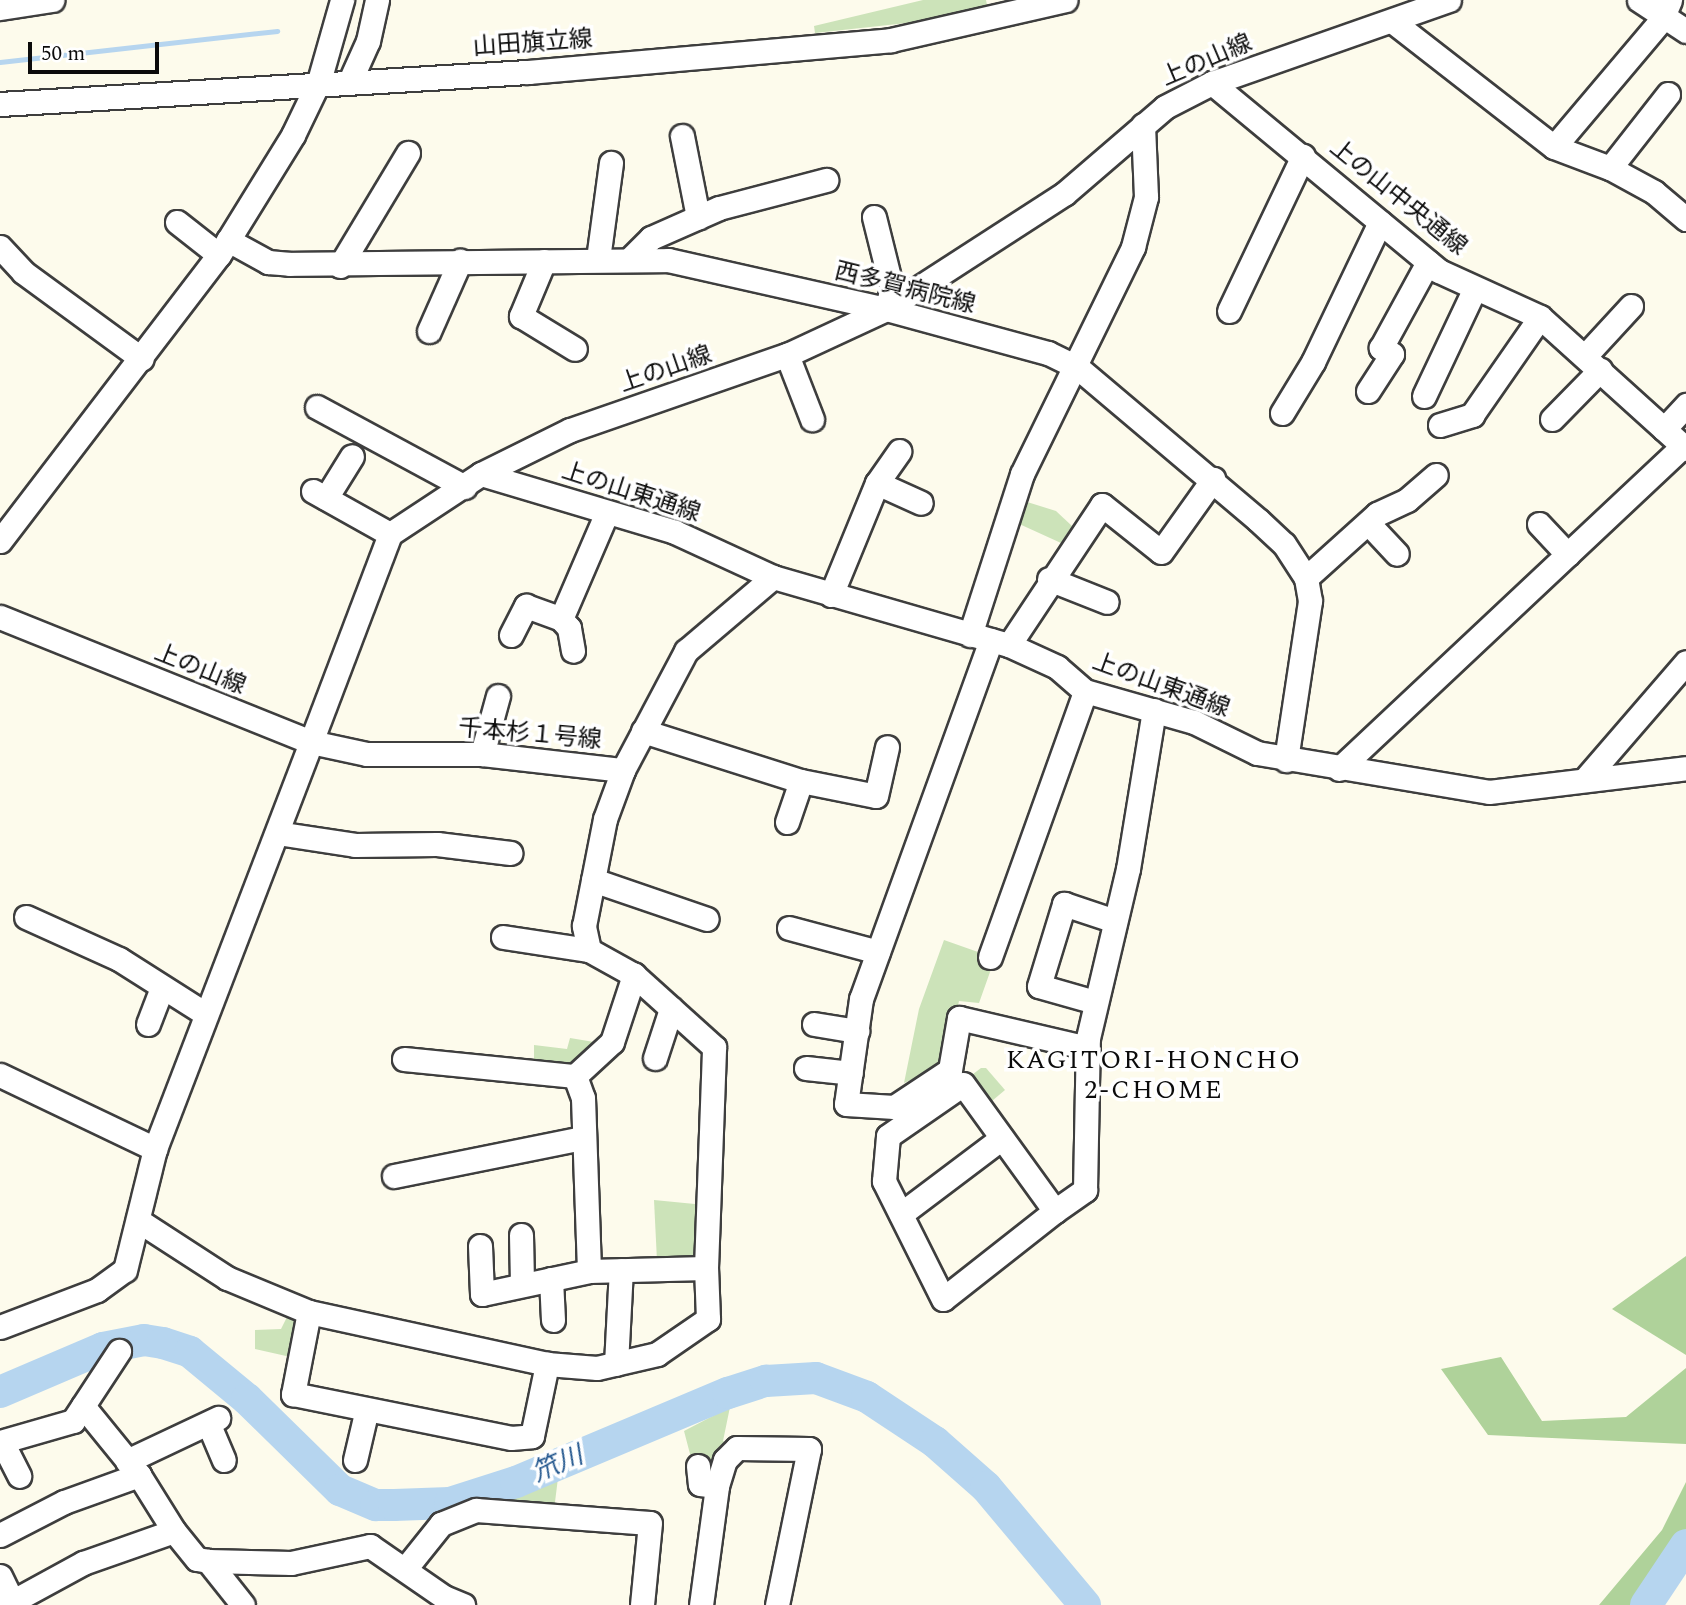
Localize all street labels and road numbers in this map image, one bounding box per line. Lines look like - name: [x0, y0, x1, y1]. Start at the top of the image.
- street label: 山田旗立線: [472, 25, 594, 63]
- street label: 上の山線: [1157, 29, 1257, 93]
- street label: 上の山中央通線: [1324, 134, 1472, 262]
- street label: 西多賀病院線: [832, 258, 978, 320]
- street label: 上の山線: [616, 341, 716, 399]
- street label: 上の山東通線: [558, 457, 704, 529]
- street label: 上の山線: [150, 639, 250, 701]
- street label: 上の山東通線: [1088, 648, 1234, 724]
- street label: 千本杉１号線: [457, 714, 603, 756]

